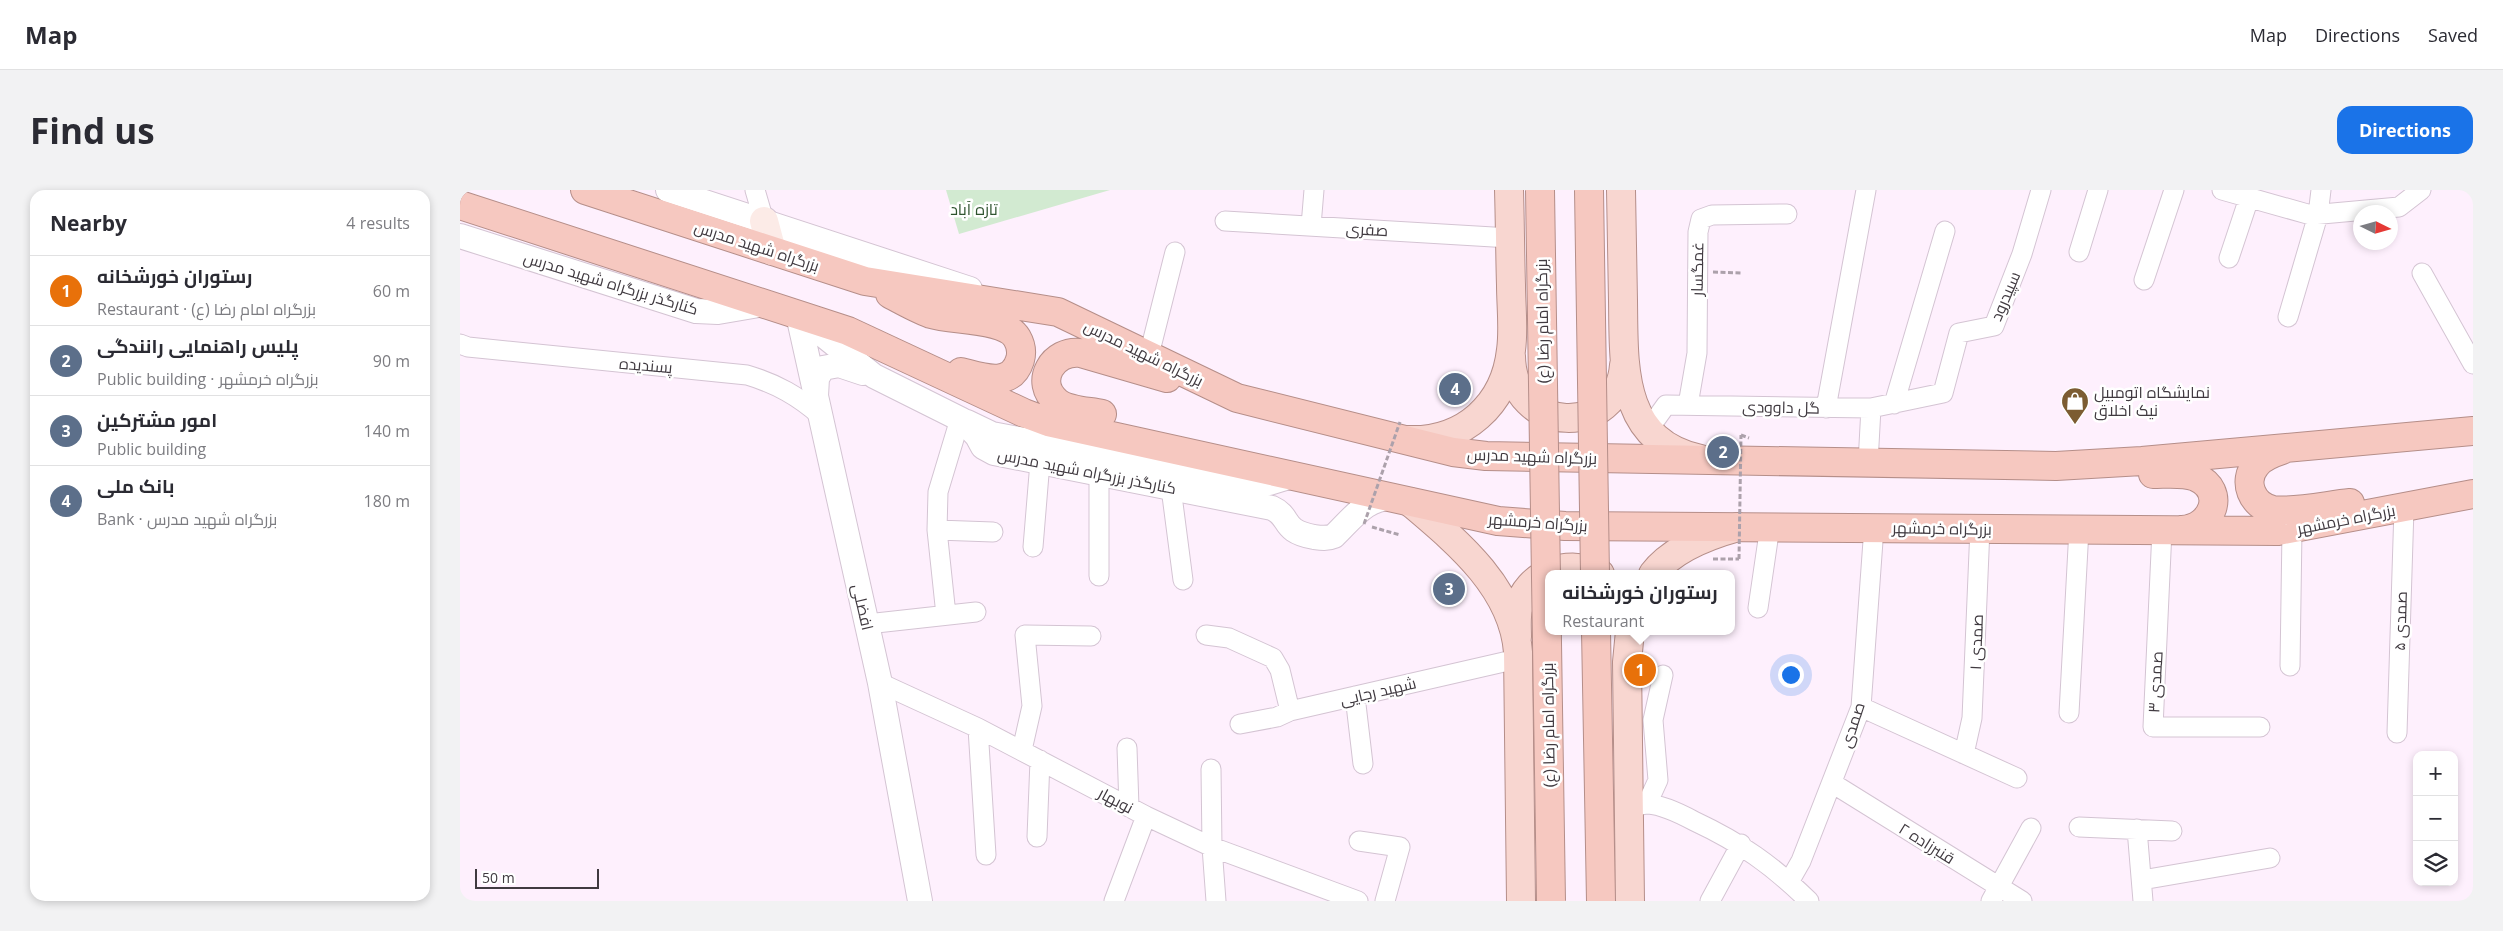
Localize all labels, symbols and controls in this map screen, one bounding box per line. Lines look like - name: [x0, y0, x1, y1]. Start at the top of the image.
- text: Map: [25, 18, 77, 51]
- text: Map: [2250, 23, 2287, 47]
- text: Directions: [2315, 23, 2400, 47]
- text: Saved: [2428, 23, 2478, 47]
- button: Directions: [2337, 106, 2473, 154]
- text: Find us: [30, 107, 155, 154]
- park label: تازه آباد: [950, 198, 999, 220]
- north arrow: [2353, 205, 2398, 250]
- text: Nearby: [50, 209, 127, 237]
- text: 4 results: [346, 212, 410, 234]
- street label: بزرگراه شهید مدرس: [692, 215, 822, 277]
- street label: صفری: [1345, 217, 1389, 241]
- street label: غمگسار: [1686, 242, 1708, 297]
- street label: کنارگذر بزرگراه شهید مدرس: [521, 246, 701, 320]
- street label: بزرگراه امام رضا (ع): [1530, 258, 1555, 384]
- text: رستوران خورشخانه: [97, 263, 253, 289]
- street label: سپیدرود: [1985, 268, 2025, 324]
- text: 1: [61, 280, 71, 302]
- text: 60 m: [373, 280, 410, 302]
- text: Restaurant · بزرگراه امام رضا (ع): [97, 298, 316, 320]
- street label: بزرگراه شهید مدرس: [1081, 315, 1207, 391]
- text: پلیس راهنمایی رانندگی: [97, 333, 298, 359]
- text: 2: [61, 350, 71, 372]
- text: 90 m: [373, 350, 410, 372]
- street label: پسندیده: [618, 352, 674, 379]
- text: Public building · بزرگراه خرمشهر: [97, 368, 318, 390]
- pin: 4: [1439, 370, 1471, 408]
- place label: نمایشگاه اتومبیل نیک اخلاق: [2094, 381, 2210, 421]
- shop icon: نمایشگاه اتومبیل نیک اخلاق: [2060, 386, 2090, 425]
- street label: گل داوودی: [1742, 395, 1820, 419]
- text: امور مشترکین: [97, 407, 217, 433]
- text: 3: [61, 420, 71, 442]
- text: 140 m: [364, 420, 410, 442]
- pin: 2: [1707, 433, 1739, 471]
- text: Public building: [97, 438, 206, 460]
- street label: کنارگذر بزرگراه شهید مدرس: [996, 443, 1178, 499]
- street label: بزرگراه شهید مدرس: [1466, 443, 1598, 469]
- text: بانک ملی: [97, 473, 174, 499]
- text: 4: [61, 490, 71, 512]
- text: 180 m: [364, 490, 410, 512]
- street label: بزرگراه خرمشهر: [2294, 499, 2397, 540]
- street label: بزرگراه خرمشهر: [1486, 507, 1589, 536]
- text: Bank · بزرگراه شهید مدرس: [97, 508, 277, 530]
- street label: بزرگراه خرمشهر: [1891, 516, 1992, 540]
- pin: 3: [1433, 570, 1465, 608]
- popup: [1545, 570, 1735, 635]
- text: رستوران خورشخانه: [1562, 579, 1718, 605]
- street label: افضلی: [847, 582, 879, 632]
- street label: صمدی ۵: [2388, 591, 2412, 651]
- text: Restaurant: [1562, 610, 1644, 632]
- street label: صمدی ۱: [1964, 614, 1988, 670]
- pin: 1: [1624, 651, 1656, 689]
- street label: صمدی ۳: [2142, 651, 2168, 713]
- street label: بزرگراه امام رضا (ع): [1536, 662, 1561, 788]
- your location: [1778, 662, 1804, 688]
- street label: شهید رجایی: [1338, 672, 1418, 710]
- street label: صمدی: [1834, 699, 1870, 751]
- map controls: [2413, 751, 2458, 886]
- button: +: [2413, 751, 2458, 796]
- street label: نوبهار: [1093, 781, 1138, 818]
- button: −: [2413, 796, 2458, 841]
- street label: قنبرزاده ۲: [1895, 817, 1959, 869]
- button: layers: [2413, 841, 2458, 886]
- scale bar: [475, 866, 599, 889]
- text: 50 m: [482, 868, 515, 887]

